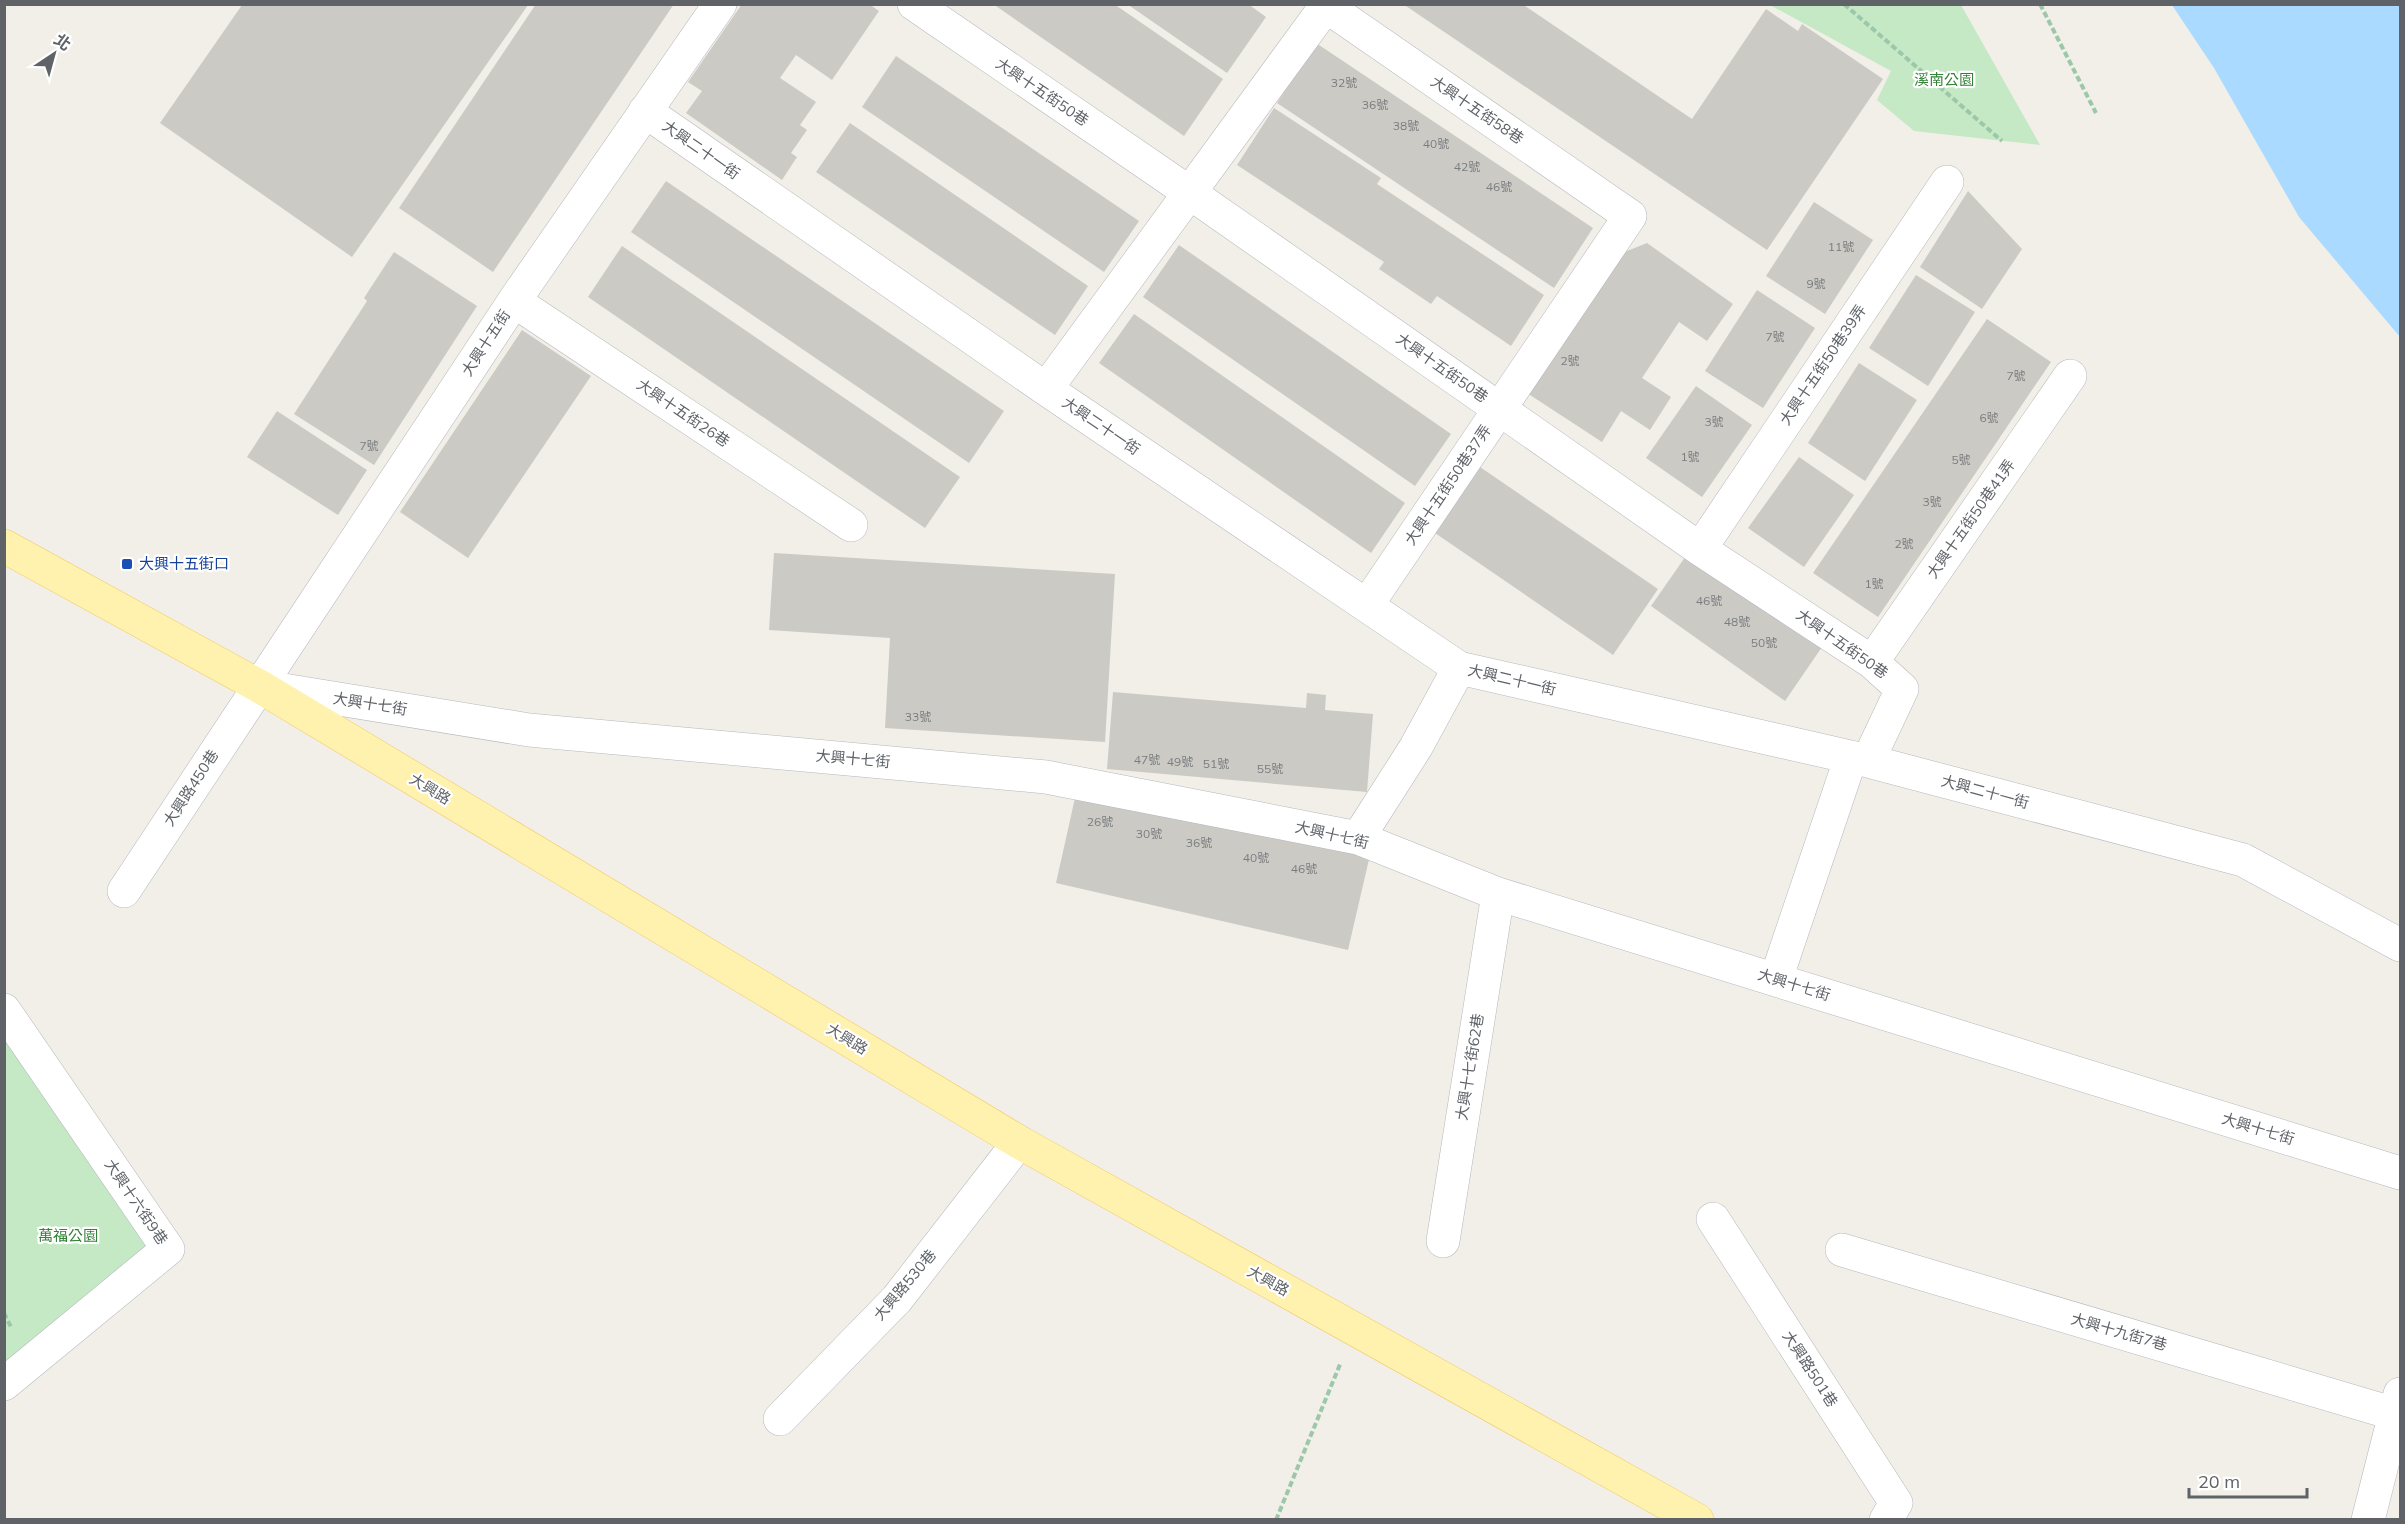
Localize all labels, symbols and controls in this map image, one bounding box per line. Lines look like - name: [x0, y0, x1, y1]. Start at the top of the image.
- north arrow: [24, 24, 84, 84]
- text: 北: [50, 29, 75, 55]
- street label: 大興十五街50巷: [992, 54, 1092, 130]
- park label: 溪南公園: [1914, 70, 1974, 89]
- street label: 大興十五街58巷: [1427, 72, 1527, 148]
- house number: 32號: [1331, 75, 1357, 90]
- house number: 36號: [1362, 97, 1388, 112]
- street label: 大興二十一街: [659, 116, 744, 183]
- house number: 38號: [1393, 118, 1419, 133]
- house number: 40號: [1423, 136, 1449, 151]
- house number: 42號: [1454, 159, 1480, 174]
- house number: 46號: [1486, 179, 1512, 194]
- house number: 11號: [1828, 239, 1854, 254]
- house number: 9號: [1806, 276, 1826, 291]
- street label: 大興十五街50巷39弄: [1775, 301, 1870, 428]
- street label: 大興十五街: [457, 306, 514, 379]
- street label: 大興十五街50巷: [1393, 329, 1492, 406]
- house number: 7號: [1765, 329, 1785, 344]
- house number: 2號: [1560, 353, 1580, 368]
- house number: 7號: [2006, 368, 2026, 383]
- street label: 大興十五街26巷: [633, 375, 733, 451]
- street label: 大興二十一街: [1059, 393, 1144, 459]
- house number: 6號: [1979, 410, 1999, 425]
- house number: 3號: [1704, 414, 1724, 429]
- street label: 大興十五街50巷37弄: [1400, 421, 1495, 548]
- house number: 7號: [359, 438, 379, 453]
- house number: 1號: [1680, 449, 1700, 464]
- house number: 5號: [1951, 452, 1971, 467]
- street label: 大興十五街50巷41弄: [1922, 456, 2019, 582]
- house number: 3號: [1922, 494, 1942, 509]
- house number: 2號: [1894, 536, 1914, 551]
- place label: 大興十五街口: [139, 554, 229, 573]
- marker: 大興十五街口: [120, 557, 134, 571]
- house number: 1號: [1864, 576, 1884, 591]
- house number: 46號: [1696, 593, 1722, 608]
- street label: 大興十五街50巷: [1793, 605, 1892, 682]
- house number: 48號: [1724, 614, 1750, 629]
- house number: 50號: [1751, 635, 1777, 650]
- street label: 大興二十一街: [1466, 660, 1558, 699]
- street label: 大興十七街: [332, 688, 409, 719]
- house number: 33號: [905, 709, 931, 724]
- street label: 大興路450巷: [159, 746, 222, 829]
- street label: 大興十七街: [815, 746, 891, 771]
- house number: 47號: [1134, 752, 1160, 767]
- house number: 49號: [1167, 754, 1193, 769]
- house number: 51號: [1203, 756, 1229, 771]
- house number: 55號: [1257, 761, 1283, 776]
- street label: 大興路: [406, 769, 454, 808]
- street label: 大興二十一街: [1939, 771, 2031, 812]
- house number: 26號: [1087, 814, 1113, 829]
- street label: 大興十七街: [1293, 817, 1371, 852]
- house number: 30號: [1136, 826, 1162, 841]
- house number: 36號: [1186, 835, 1212, 850]
- house number: 40號: [1243, 850, 1269, 865]
- house number: 46號: [1291, 861, 1317, 876]
- street label: 大興十七街: [1755, 964, 1833, 1005]
- street label: 大興十七街62巷: [1452, 1012, 1487, 1122]
- street label: 大興路: [823, 1019, 871, 1058]
- street label: 大興十七街: [2219, 1108, 2297, 1149]
- street label: 大興十六街9巷: [101, 1155, 172, 1248]
- park label: 萬福公園: [38, 1226, 98, 1245]
- street label: 大興路530巷: [869, 1245, 940, 1324]
- street label: 大興路: [1244, 1261, 1293, 1300]
- street label: 大興十九街7巷: [2069, 1309, 2169, 1354]
- street label: 大興路501巷: [1779, 1327, 1842, 1410]
- scale bar: [2189, 1461, 2308, 1499]
- text: 20 m: [2198, 1470, 2240, 1493]

